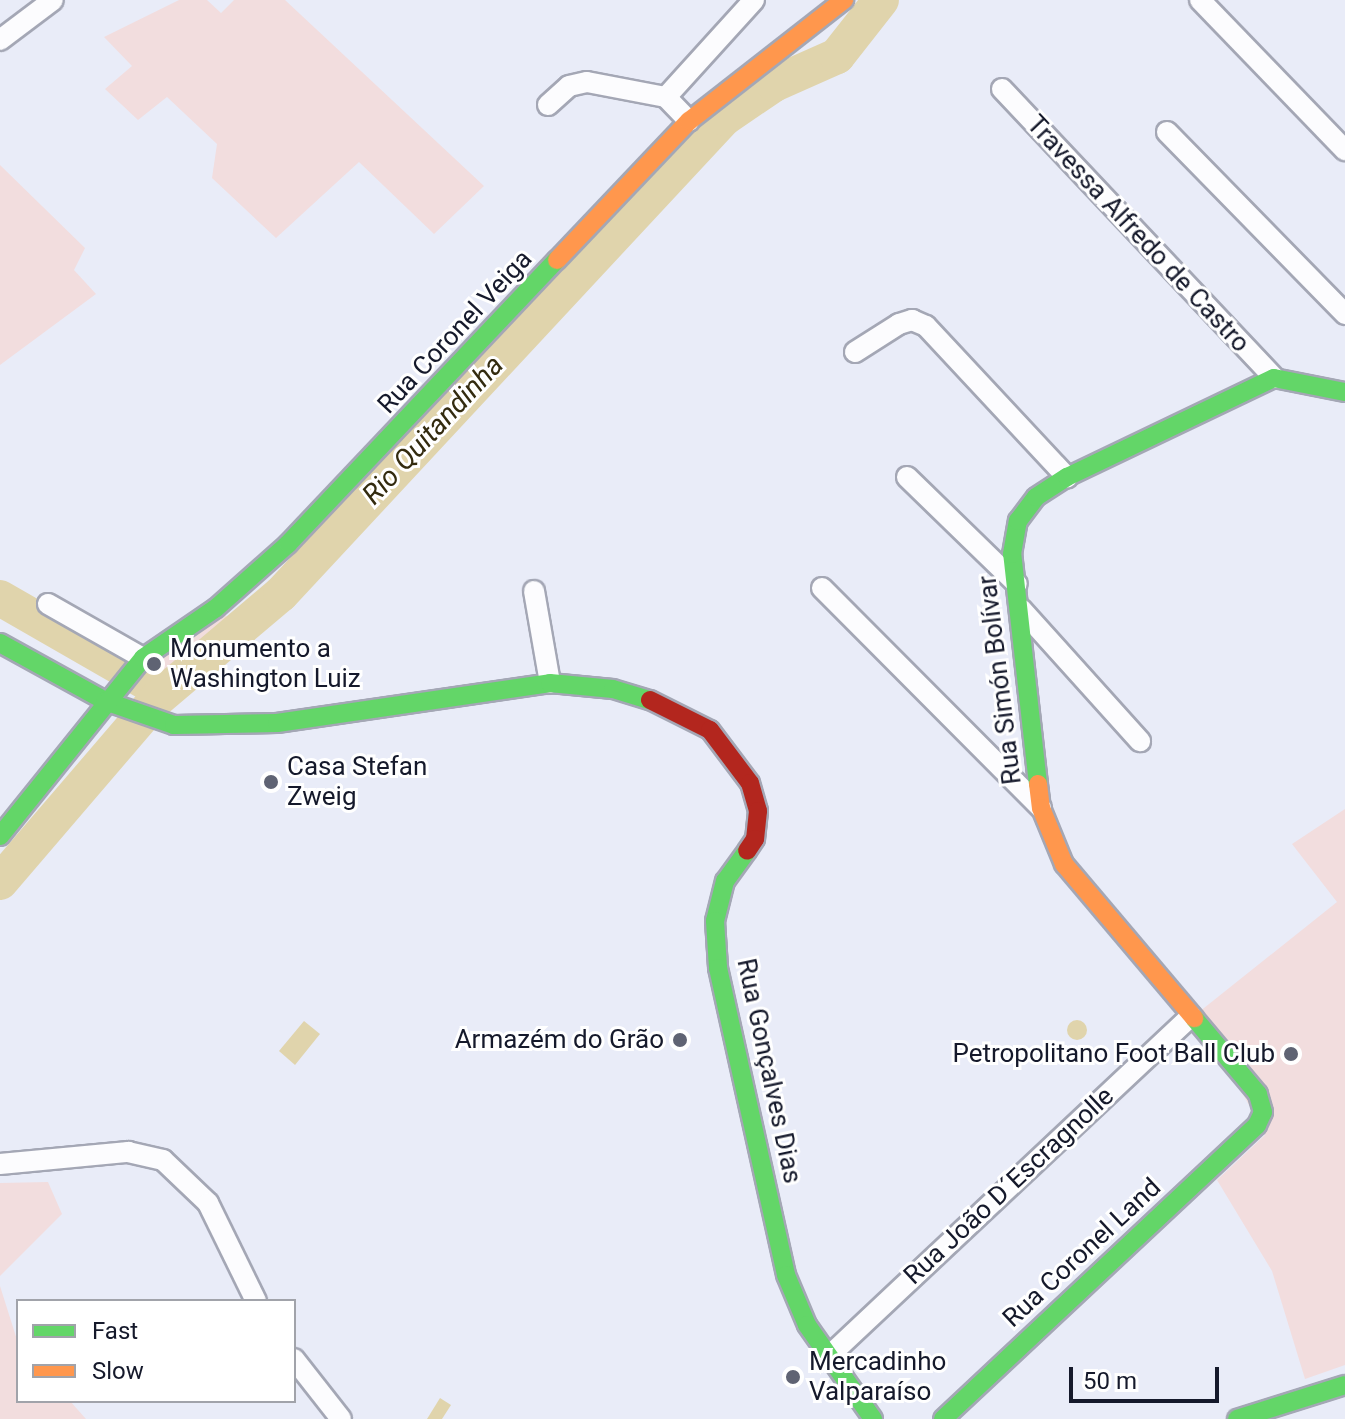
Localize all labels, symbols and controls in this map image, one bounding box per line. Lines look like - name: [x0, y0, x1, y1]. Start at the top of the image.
- street label: Travessa Alfredo de Castro: [1020, 109, 1256, 359]
- street label: Rua Coronel Veiga: [371, 244, 539, 420]
- water label: Rio Quitandinha: [355, 349, 511, 511]
- street label: Rua Simón Bolívar: [972, 574, 1028, 786]
- place label: Monumento a Washington Luiz: [170, 633, 361, 694]
- marker: Monumento a Washington Luiz: [145, 655, 163, 673]
- place label: Casa Stefan Zweig: [287, 751, 427, 812]
- marker: Casa Stefan Zweig: [262, 773, 280, 791]
- street label: Rua Gonçalves Dias: [730, 956, 808, 1186]
- place label: Armazém do Grão: [455, 1024, 664, 1056]
- marker: Armazém do Grão: [671, 1031, 689, 1049]
- place label: Petropolitano Foot Ball Club: [952, 1038, 1275, 1070]
- marker: Petropolitano Foot Ball Club: [1282, 1045, 1300, 1063]
- street label: Rua João D´Escragnolle: [898, 1081, 1120, 1291]
- street label: Rua Coronel Land: [997, 1172, 1167, 1334]
- legend: [16, 1299, 296, 1403]
- text: Fast: [92, 1317, 138, 1345]
- place label: Mercadinho Valparaíso: [809, 1346, 946, 1408]
- scale bar: [1073, 1351, 1223, 1401]
- text: Slow: [92, 1357, 144, 1385]
- text: 50 m: [1083, 1367, 1137, 1395]
- marker: Mercadinho Valparaíso: [784, 1368, 802, 1386]

